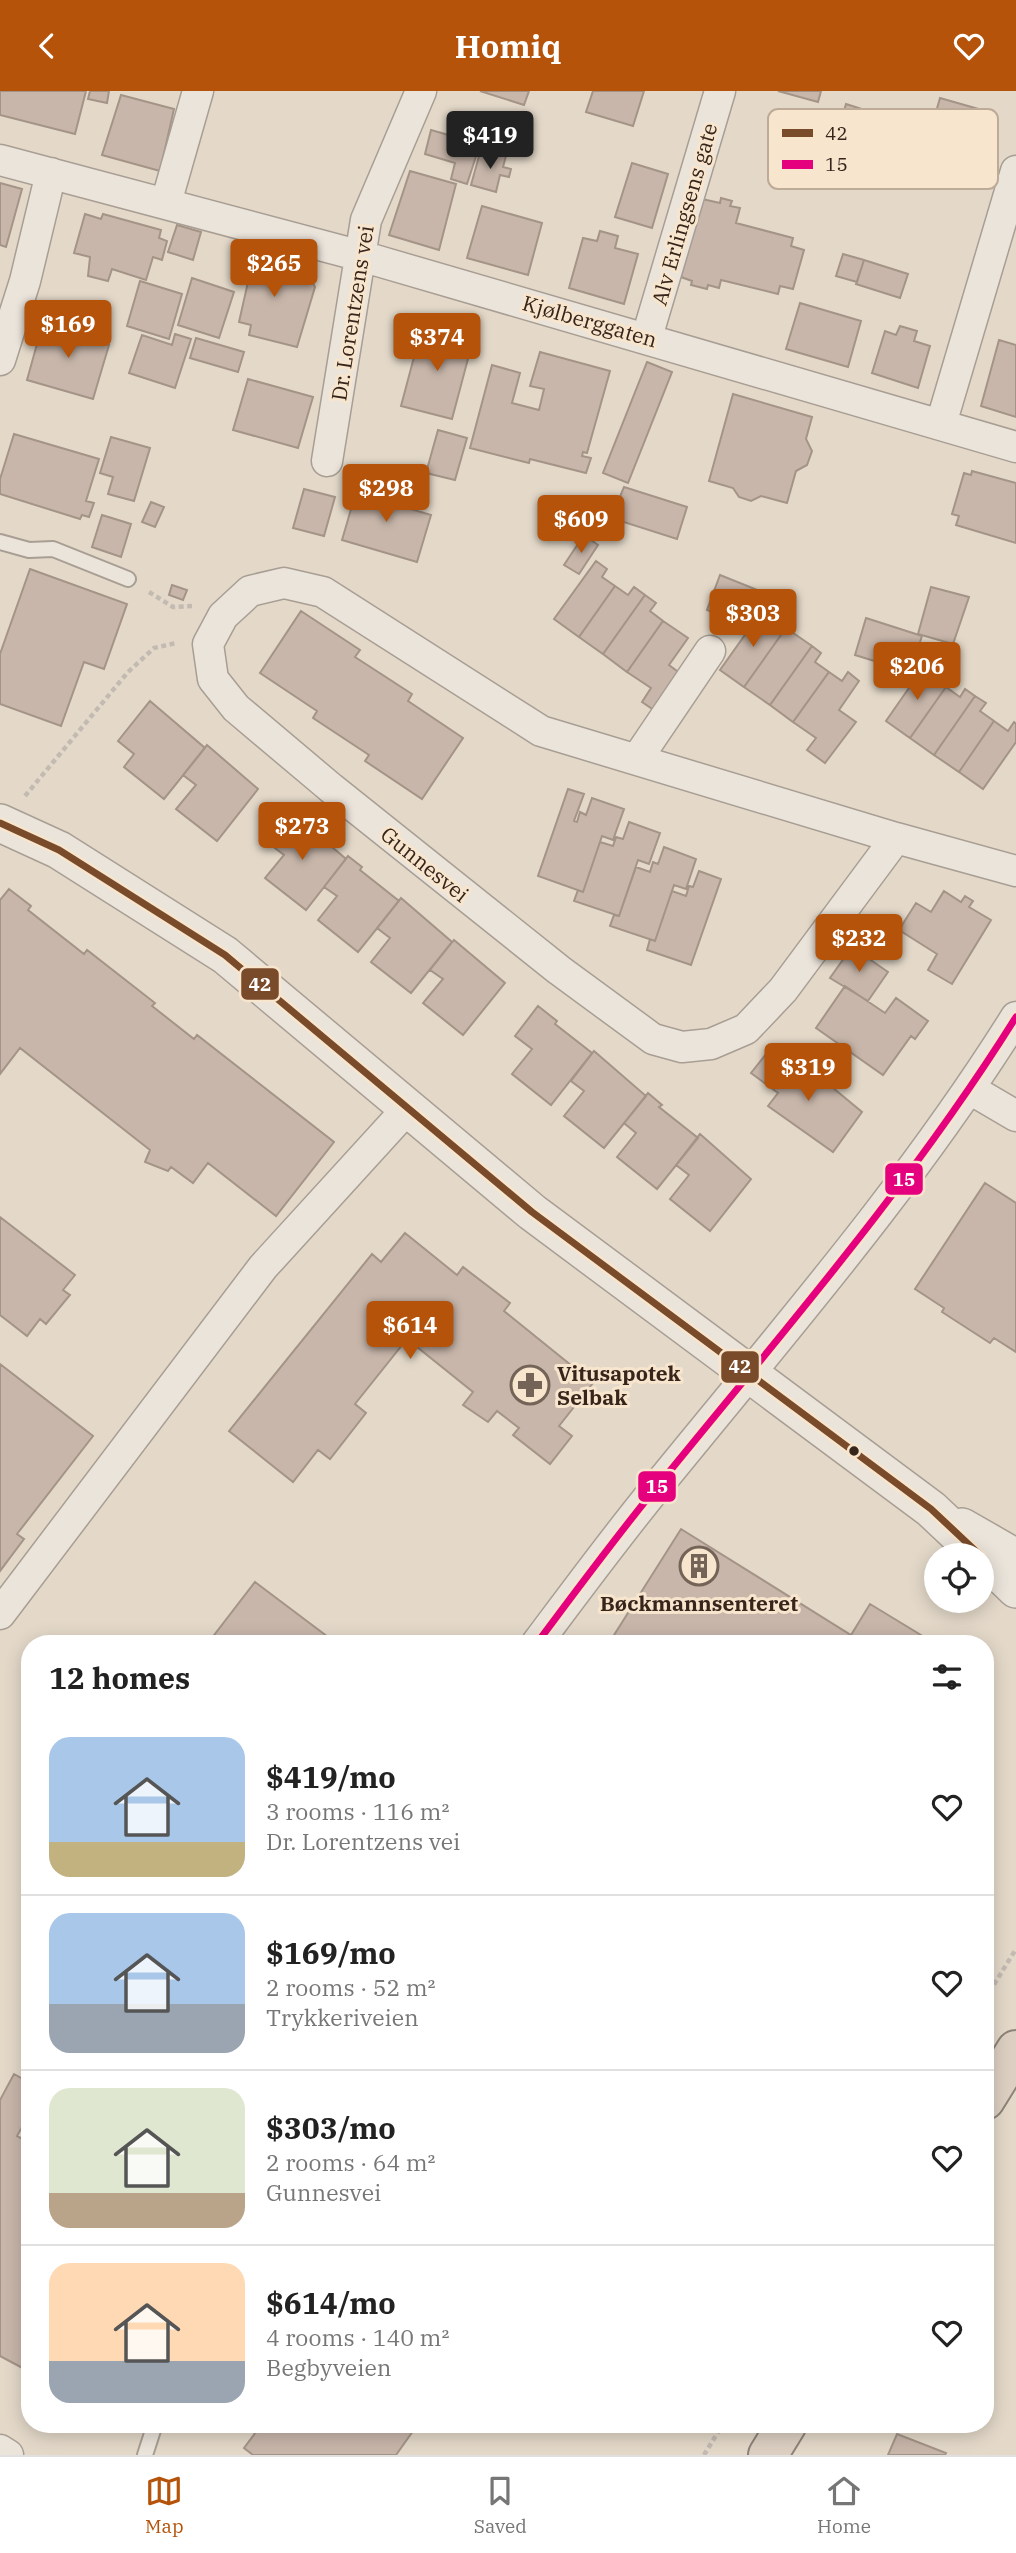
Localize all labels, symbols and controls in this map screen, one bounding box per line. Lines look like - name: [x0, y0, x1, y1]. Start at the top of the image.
- text: Homiq: [455, 25, 561, 67]
- icon: back: [28, 27, 66, 65]
- icon: heart: [950, 27, 988, 65]
- legend: [768, 109, 998, 189]
- pin: $419: [449, 111, 531, 171]
- text: $419: [462, 119, 518, 149]
- street label: Alv Erlingsens gate: [645, 120, 723, 308]
- text: 42: [825, 121, 848, 145]
- text: 15: [825, 152, 848, 176]
- street label: Dr. Lorentzens vei: [324, 223, 380, 403]
- pin: $265: [233, 239, 315, 299]
- text: $265: [246, 247, 302, 277]
- street label: Kjølberggaten: [519, 288, 661, 354]
- pin: $169: [27, 301, 109, 360]
- text: $169: [40, 308, 96, 338]
- pin: $374: [396, 313, 478, 373]
- text: $374: [409, 321, 465, 351]
- pin: $298: [345, 465, 427, 524]
- text: $298: [358, 472, 414, 502]
- pin: $609: [540, 496, 622, 555]
- text: $609: [553, 503, 609, 533]
- pin: $303: [712, 589, 794, 649]
- text: $303: [725, 597, 781, 627]
- pin: $206: [876, 643, 958, 702]
- text: $206: [889, 650, 945, 680]
- pin: $273: [261, 803, 343, 862]
- text: $273: [274, 810, 330, 840]
- street label: Gunnesvei: [375, 820, 475, 908]
- pin: $232: [818, 915, 900, 974]
- text: $232: [831, 922, 887, 952]
- line badge: 42: [240, 967, 280, 1001]
- text: 42: [249, 972, 271, 996]
- pin: $319: [767, 1044, 849, 1103]
- text: $319: [780, 1051, 836, 1081]
- line badge: 15: [884, 1162, 924, 1196]
- text: 15: [893, 1167, 915, 1191]
- pin: $614: [369, 1301, 451, 1361]
- text: $614: [382, 1309, 438, 1339]
- line badge: 42: [720, 1350, 760, 1384]
- text: 42: [729, 1354, 751, 1378]
- place label: Vitusapotek Selbak: [557, 1359, 681, 1411]
- pharmacy icon: Vitusapotek Selbak: [509, 1364, 551, 1406]
- unlabelled marker: [847, 1444, 861, 1458]
- line badge: 15: [637, 1470, 677, 1503]
- text: 15: [646, 1474, 668, 1498]
- map controls: [924, 1543, 994, 1613]
- button: locate: [924, 1543, 994, 1613]
- building icon: Bøckmannsenteret: [678, 1545, 720, 1587]
- place label: Bøckmannsenteret: [600, 1589, 798, 1617]
- text: 12 homes: [49, 1658, 190, 1697]
- icon: filters: [928, 1658, 966, 1696]
- text: $419/mo: [266, 1757, 396, 1796]
- icon: home: [105, 1765, 189, 1849]
- icon: heart: [928, 1788, 966, 1826]
- text: 3 rooms · 116 m²: [266, 1796, 449, 1826]
- text: Dr. Lorentzens vei: [266, 1826, 460, 1856]
- text: $169/mo: [266, 1933, 396, 1972]
- icon: home: [105, 1941, 189, 2025]
- icon: heart: [928, 1964, 966, 2002]
- text: 2 rooms · 52 m²: [266, 1972, 436, 2002]
- text: Trykkeriveien: [266, 2002, 419, 2032]
- text: $303/mo: [266, 2108, 396, 2147]
- icon: home: [105, 2116, 189, 2200]
- icon: heart: [928, 2139, 966, 2177]
- text: 2 rooms · 64 m²: [266, 2147, 436, 2177]
- text: Gunnesvei: [266, 2177, 381, 2207]
- text: $614/mo: [266, 2283, 396, 2322]
- icon: home: [105, 2291, 189, 2375]
- icon: heart: [928, 2314, 966, 2352]
- text: 4 rooms · 140 m²: [266, 2322, 449, 2352]
- text: Begbyveien: [266, 2352, 391, 2382]
- tab: Map: [145, 2472, 184, 2538]
- tab: Saved: [474, 2472, 527, 2538]
- tab: Home: [817, 2472, 871, 2538]

